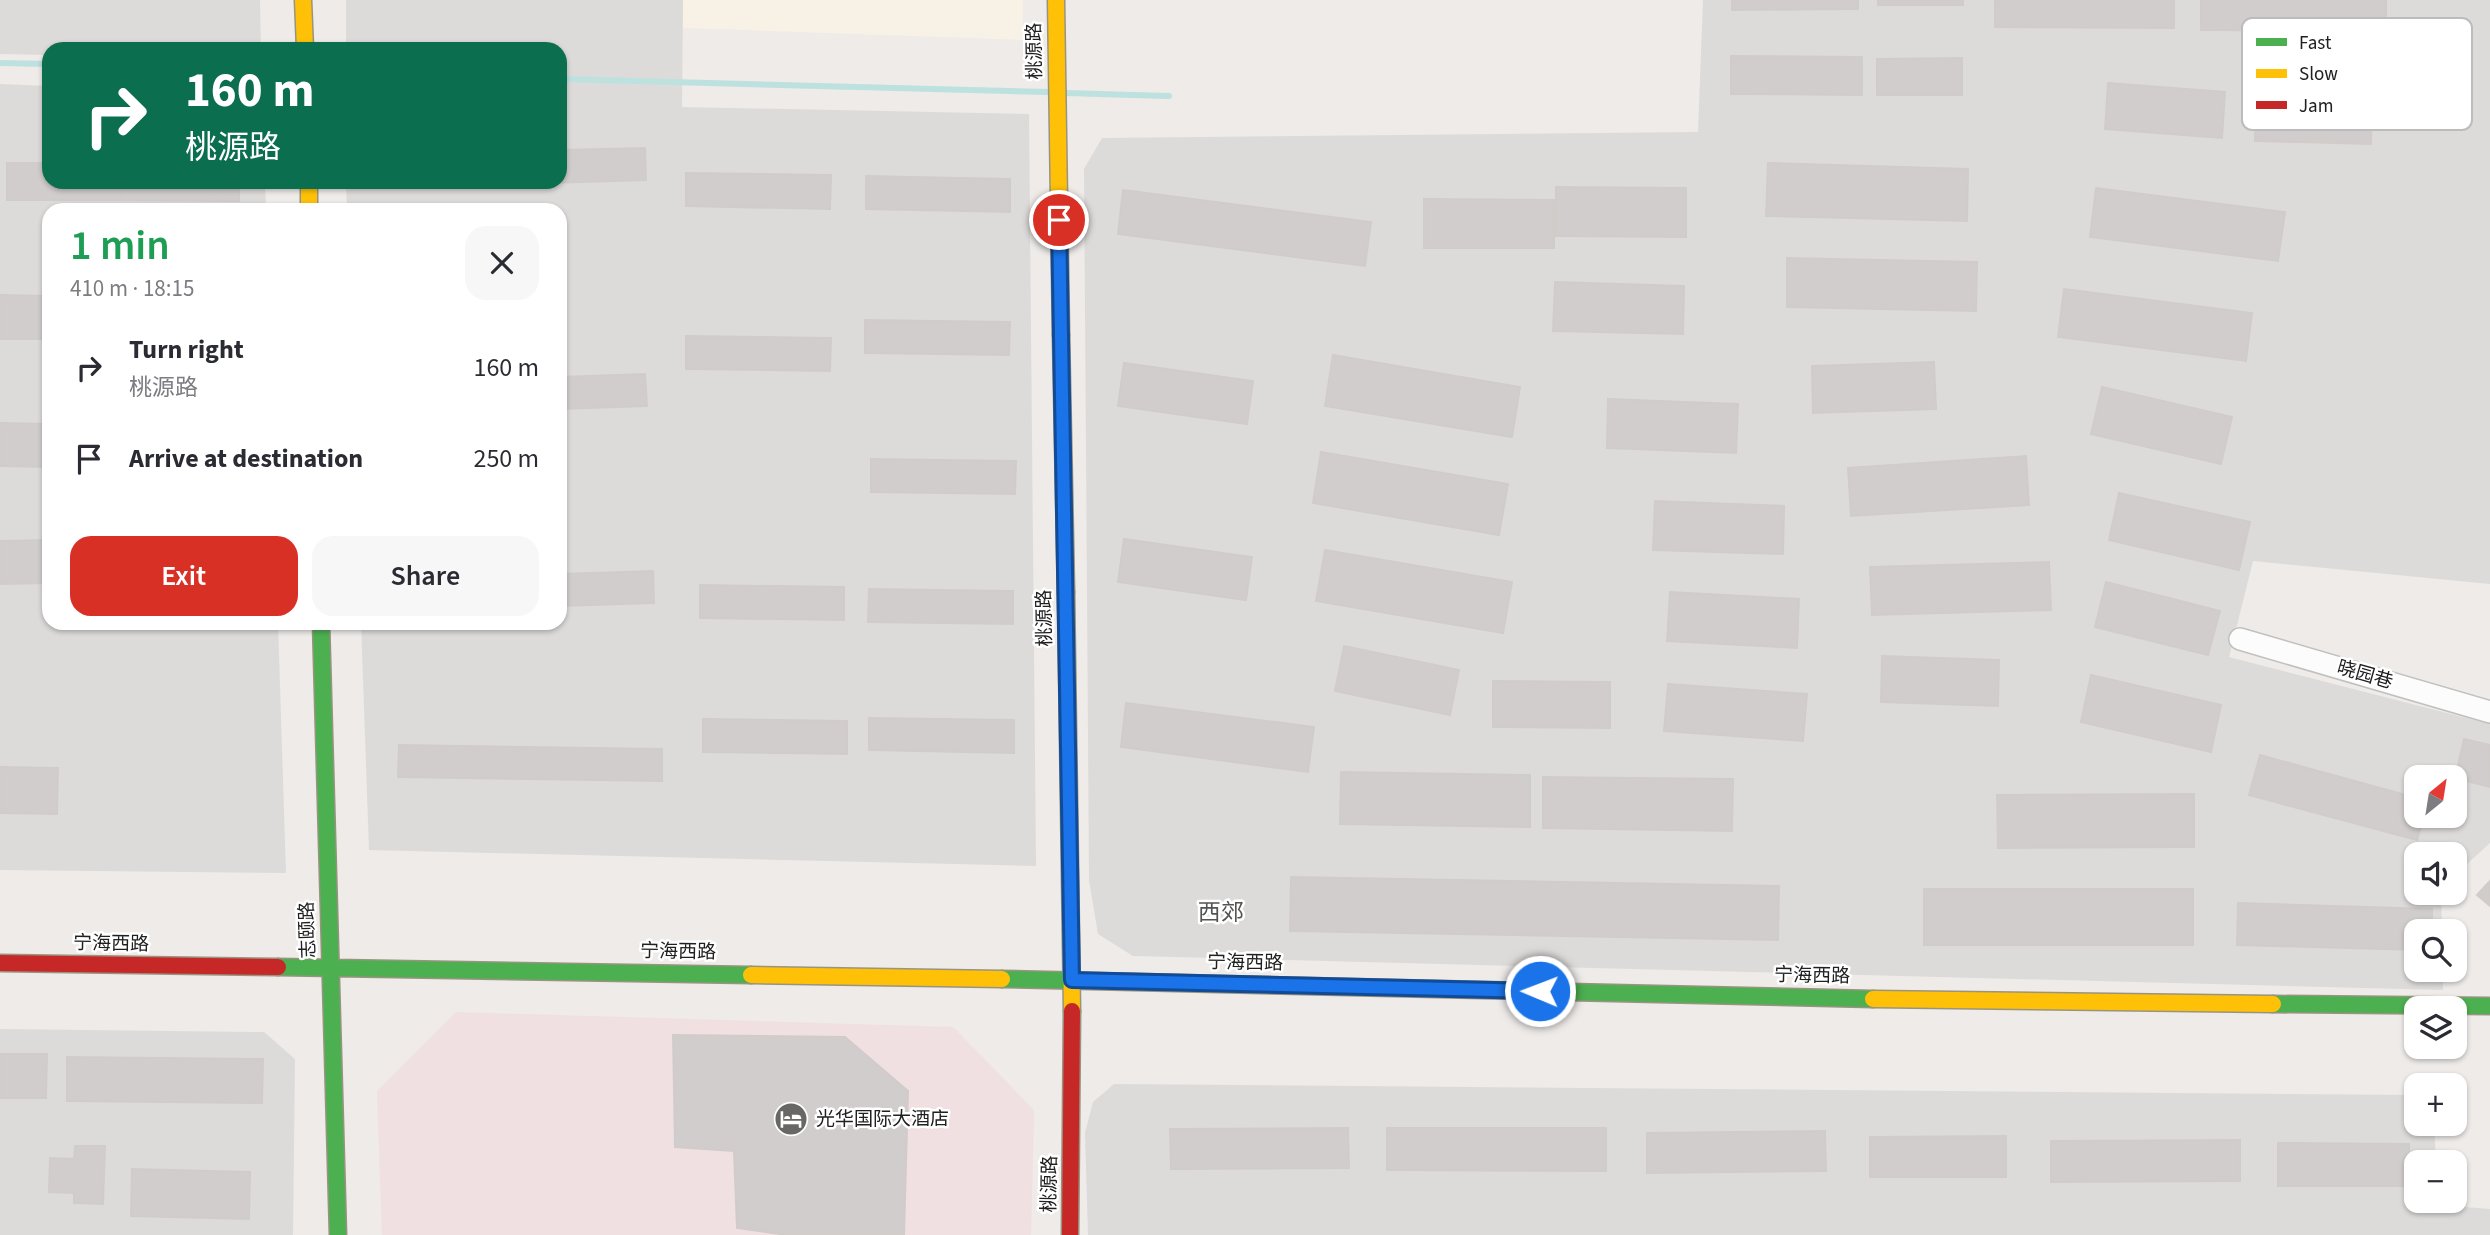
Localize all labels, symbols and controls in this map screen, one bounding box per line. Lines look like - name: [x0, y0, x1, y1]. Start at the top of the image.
- legend: [2242, 18, 2472, 130]
- street label: 桃源路: [1021, 22, 1049, 80]
- text: Fast: [2299, 30, 2332, 57]
- text: 160 m: [185, 56, 314, 126]
- text: Slow: [2299, 61, 2338, 88]
- icon: right: [70, 70, 161, 161]
- text: Jam: [2299, 93, 2333, 120]
- text: 桃源路: [185, 125, 281, 171]
- pin: [1029, 190, 1089, 250]
- icon: arrive: [1040, 201, 1078, 239]
- text: 1 min: [70, 216, 170, 276]
- button: close: [465, 226, 539, 300]
- text: 410 m · 18:15: [70, 272, 194, 305]
- text: Turn right: [129, 331, 244, 368]
- icon: right: [70, 349, 108, 387]
- text: 160 m: [473, 349, 539, 386]
- text: 桃源路: [129, 371, 198, 404]
- icon: arrive: [70, 440, 108, 478]
- text: Arrive at destination: [129, 440, 363, 477]
- text: 250 m: [473, 440, 539, 477]
- button: Exit: [70, 536, 298, 616]
- button: Share: [312, 536, 539, 616]
- street label: 桃源路: [1031, 589, 1059, 647]
- street label: 晓园巷: [2334, 654, 2396, 696]
- north arrow: [2404, 765, 2468, 828]
- map controls: [2404, 765, 2467, 1213]
- button: sound: [2404, 842, 2467, 905]
- district label: 西郊: [1198, 896, 1244, 929]
- street label: 志颐路: [294, 901, 322, 959]
- button: search: [2404, 919, 2467, 982]
- street label: 宁海西路: [73, 930, 149, 958]
- street label: 宁海西路: [640, 938, 716, 966]
- street label: 宁海西路: [1207, 949, 1283, 977]
- position arrow: [1503, 954, 1577, 1028]
- street label: 宁海西路: [1774, 962, 1850, 990]
- button: layers: [2404, 996, 2467, 1059]
- button: +: [2404, 1073, 2467, 1136]
- hotel icon: 光华国际大酒店: [772, 1100, 810, 1138]
- place label: 光华国际大酒店: [816, 1106, 949, 1133]
- button: −: [2404, 1150, 2467, 1213]
- street label: 桃源路: [1036, 1155, 1064, 1213]

